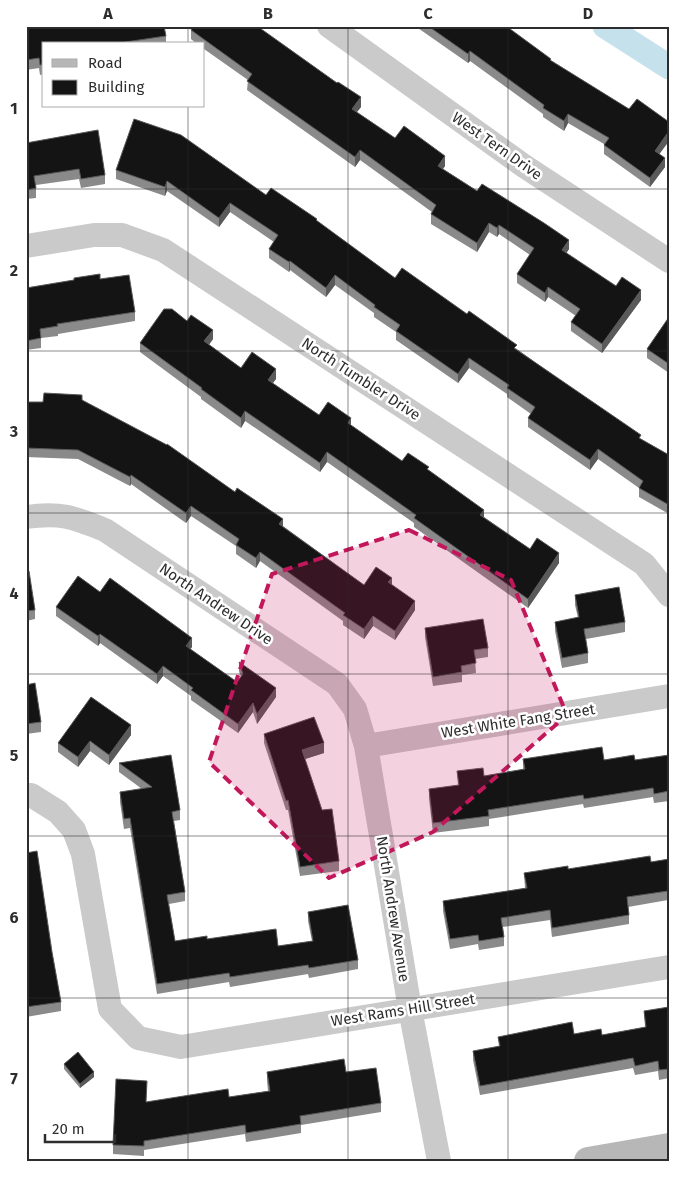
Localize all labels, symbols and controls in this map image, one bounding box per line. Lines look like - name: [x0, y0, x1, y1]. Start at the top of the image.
- text: A: [102, 4, 113, 23]
- text: B: [263, 4, 273, 23]
- text: C: [423, 4, 433, 23]
- text: D: [583, 4, 593, 23]
- legend: [42, 42, 205, 108]
- text: Road: [88, 54, 123, 72]
- text: Building: [88, 78, 144, 96]
- text: 1: [10, 99, 18, 118]
- street label: West Tern Drive: [449, 108, 545, 184]
- text: 2: [10, 261, 18, 280]
- street label: North Tumbler Drive: [298, 334, 424, 424]
- text: 3: [9, 422, 18, 441]
- street label: North Andrew Drive: [156, 559, 276, 649]
- text: 4: [9, 584, 19, 603]
- street label: West White Fang Street: [440, 700, 597, 742]
- text: 5: [10, 746, 19, 765]
- street label: North Andrew Avenue: [373, 835, 413, 983]
- text: 6: [9, 908, 19, 927]
- street label: West Rams Hill Street: [330, 990, 477, 1030]
- text: 7: [10, 1069, 18, 1088]
- scale bar: [45, 1112, 115, 1144]
- text: 20 m: [52, 1120, 85, 1138]

